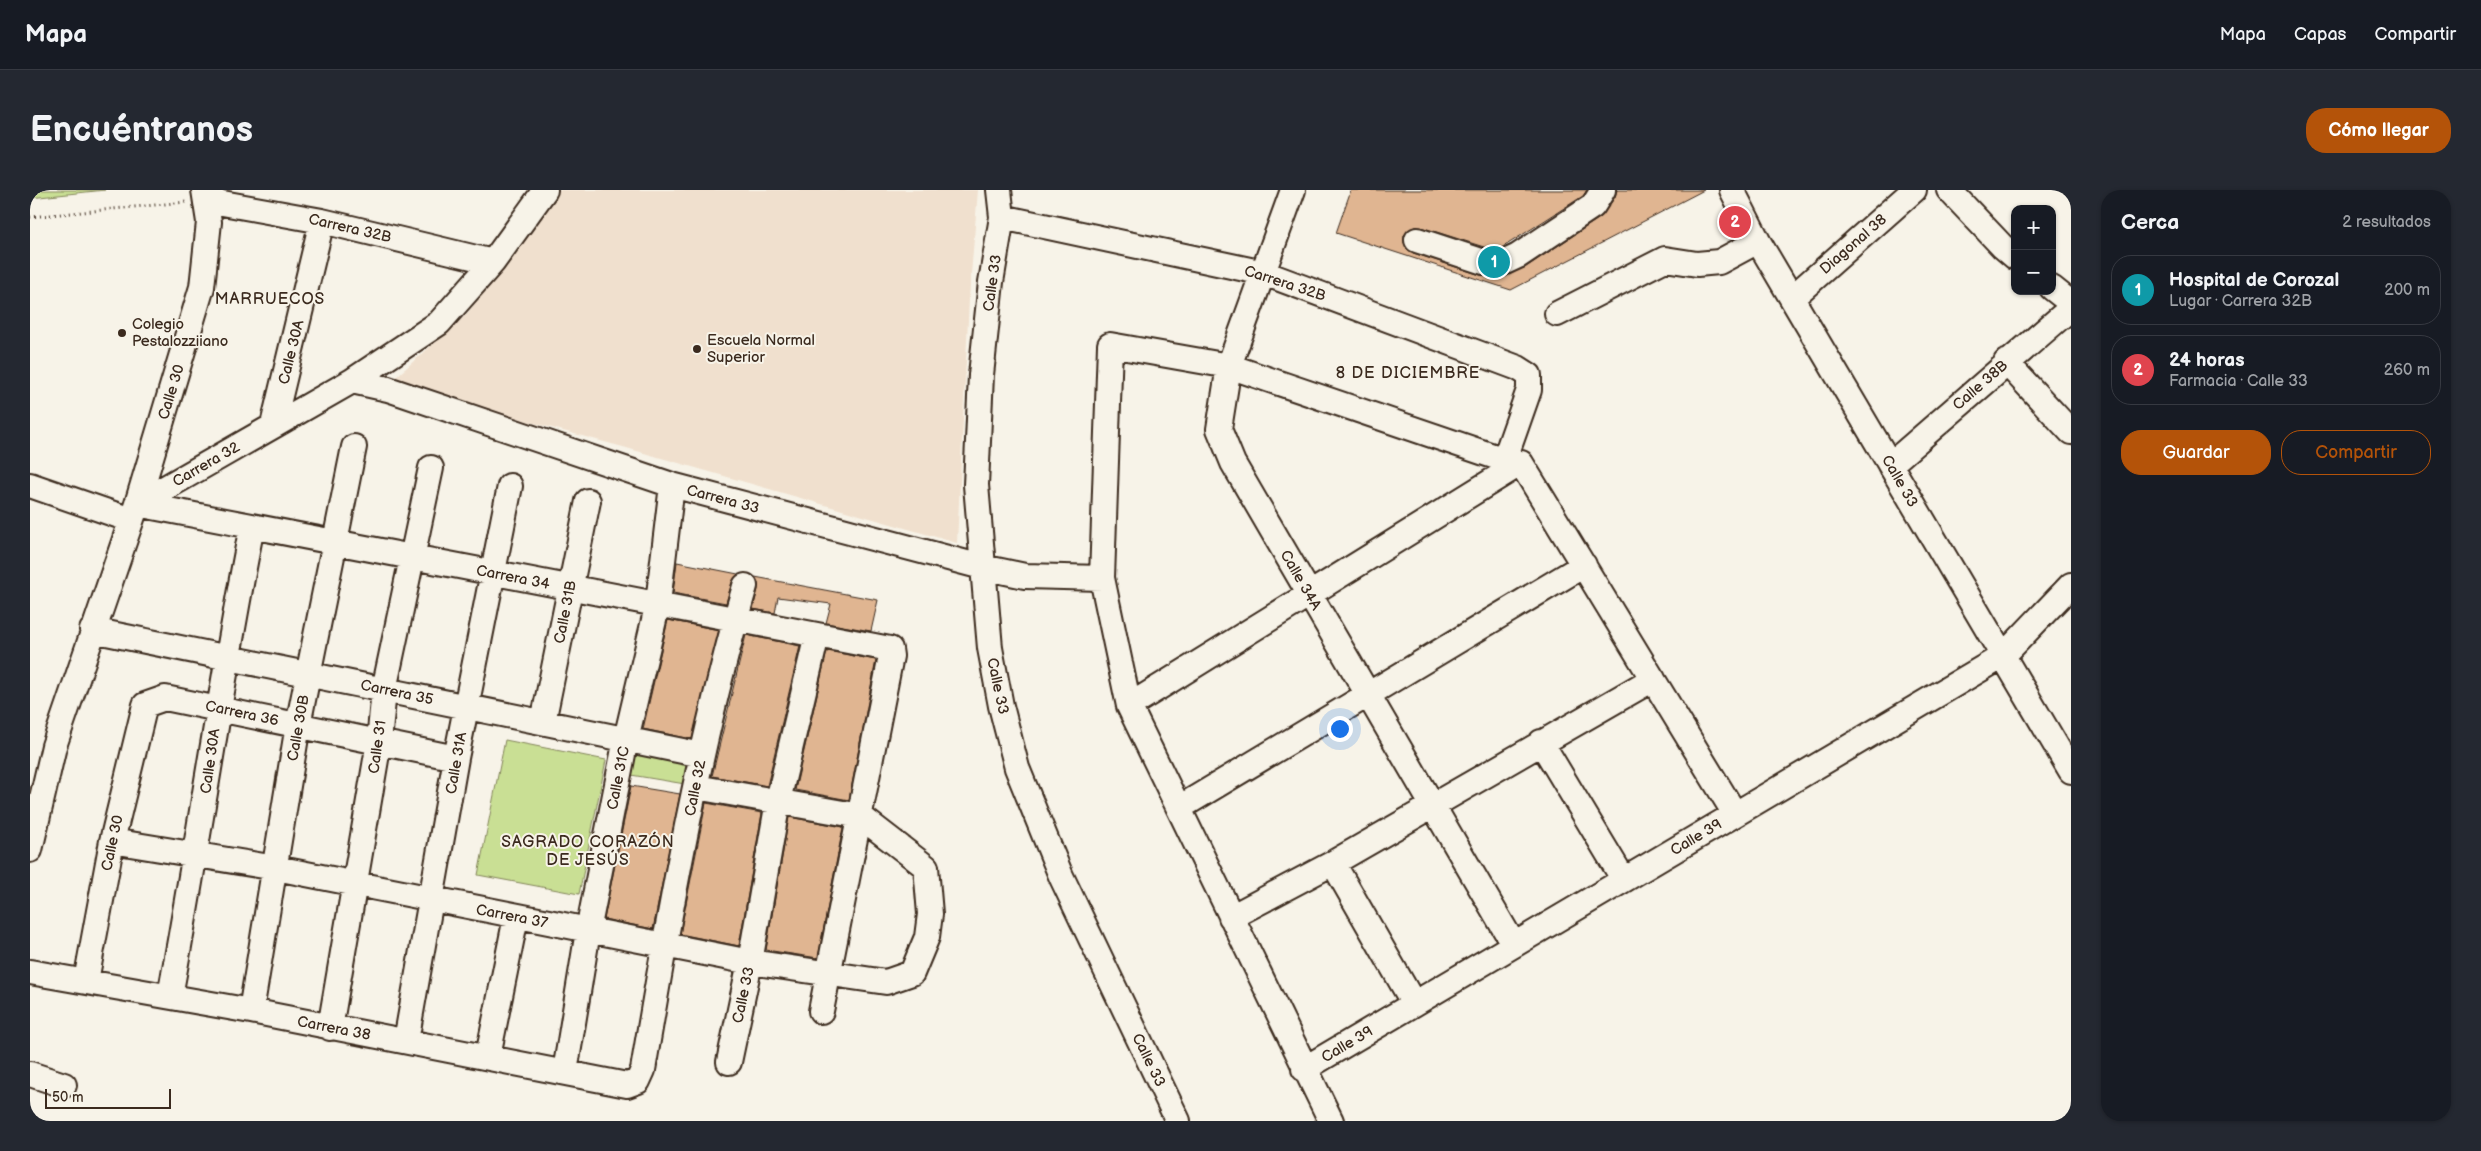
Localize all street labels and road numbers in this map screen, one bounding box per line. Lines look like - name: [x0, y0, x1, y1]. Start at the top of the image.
- street label: Carrera 32B: [307, 210, 393, 247]
- street label: Diagonal 38: [1816, 210, 1891, 279]
- street label: Calle 33: [979, 253, 1006, 313]
- street label: Carrera 32B: [1242, 261, 1328, 306]
- street label: Calle 30A: [274, 317, 309, 386]
- street label: Calle 38B: [1949, 356, 2012, 415]
- street label: Calle 30: [154, 362, 189, 422]
- street label: Carrera 32: [169, 438, 243, 491]
- street label: Calle 33: [1877, 452, 1922, 511]
- street label: Carrera 33: [684, 481, 761, 518]
- street label: Calle 34A: [1276, 547, 1326, 614]
- street label: Carrera 34: [474, 561, 551, 594]
- street label: Calle 31B: [550, 579, 581, 645]
- street label: Calle 33: [982, 656, 1013, 716]
- street label: Carrera 35: [359, 675, 435, 709]
- street label: Calle 30B: [283, 693, 314, 763]
- street label: Carrera 36: [203, 696, 280, 731]
- street label: Calle 31: [364, 719, 391, 775]
- street label: Calle 30A: [197, 726, 225, 795]
- street label: Calle 31A: [442, 730, 471, 796]
- street label: Calle 31C: [603, 744, 634, 812]
- street label: Calle 32: [681, 758, 710, 818]
- street label: Calle 30: [97, 813, 128, 873]
- street label: Calle 39: [1667, 815, 1725, 860]
- street label: Carrera 37: [474, 900, 550, 933]
- street label: Calle 33: [728, 965, 759, 1025]
- street label: Carrera 38: [296, 1012, 372, 1045]
- street label: Calle 39: [1318, 1022, 1376, 1067]
- street label: Calle 33: [1127, 1030, 1170, 1090]

